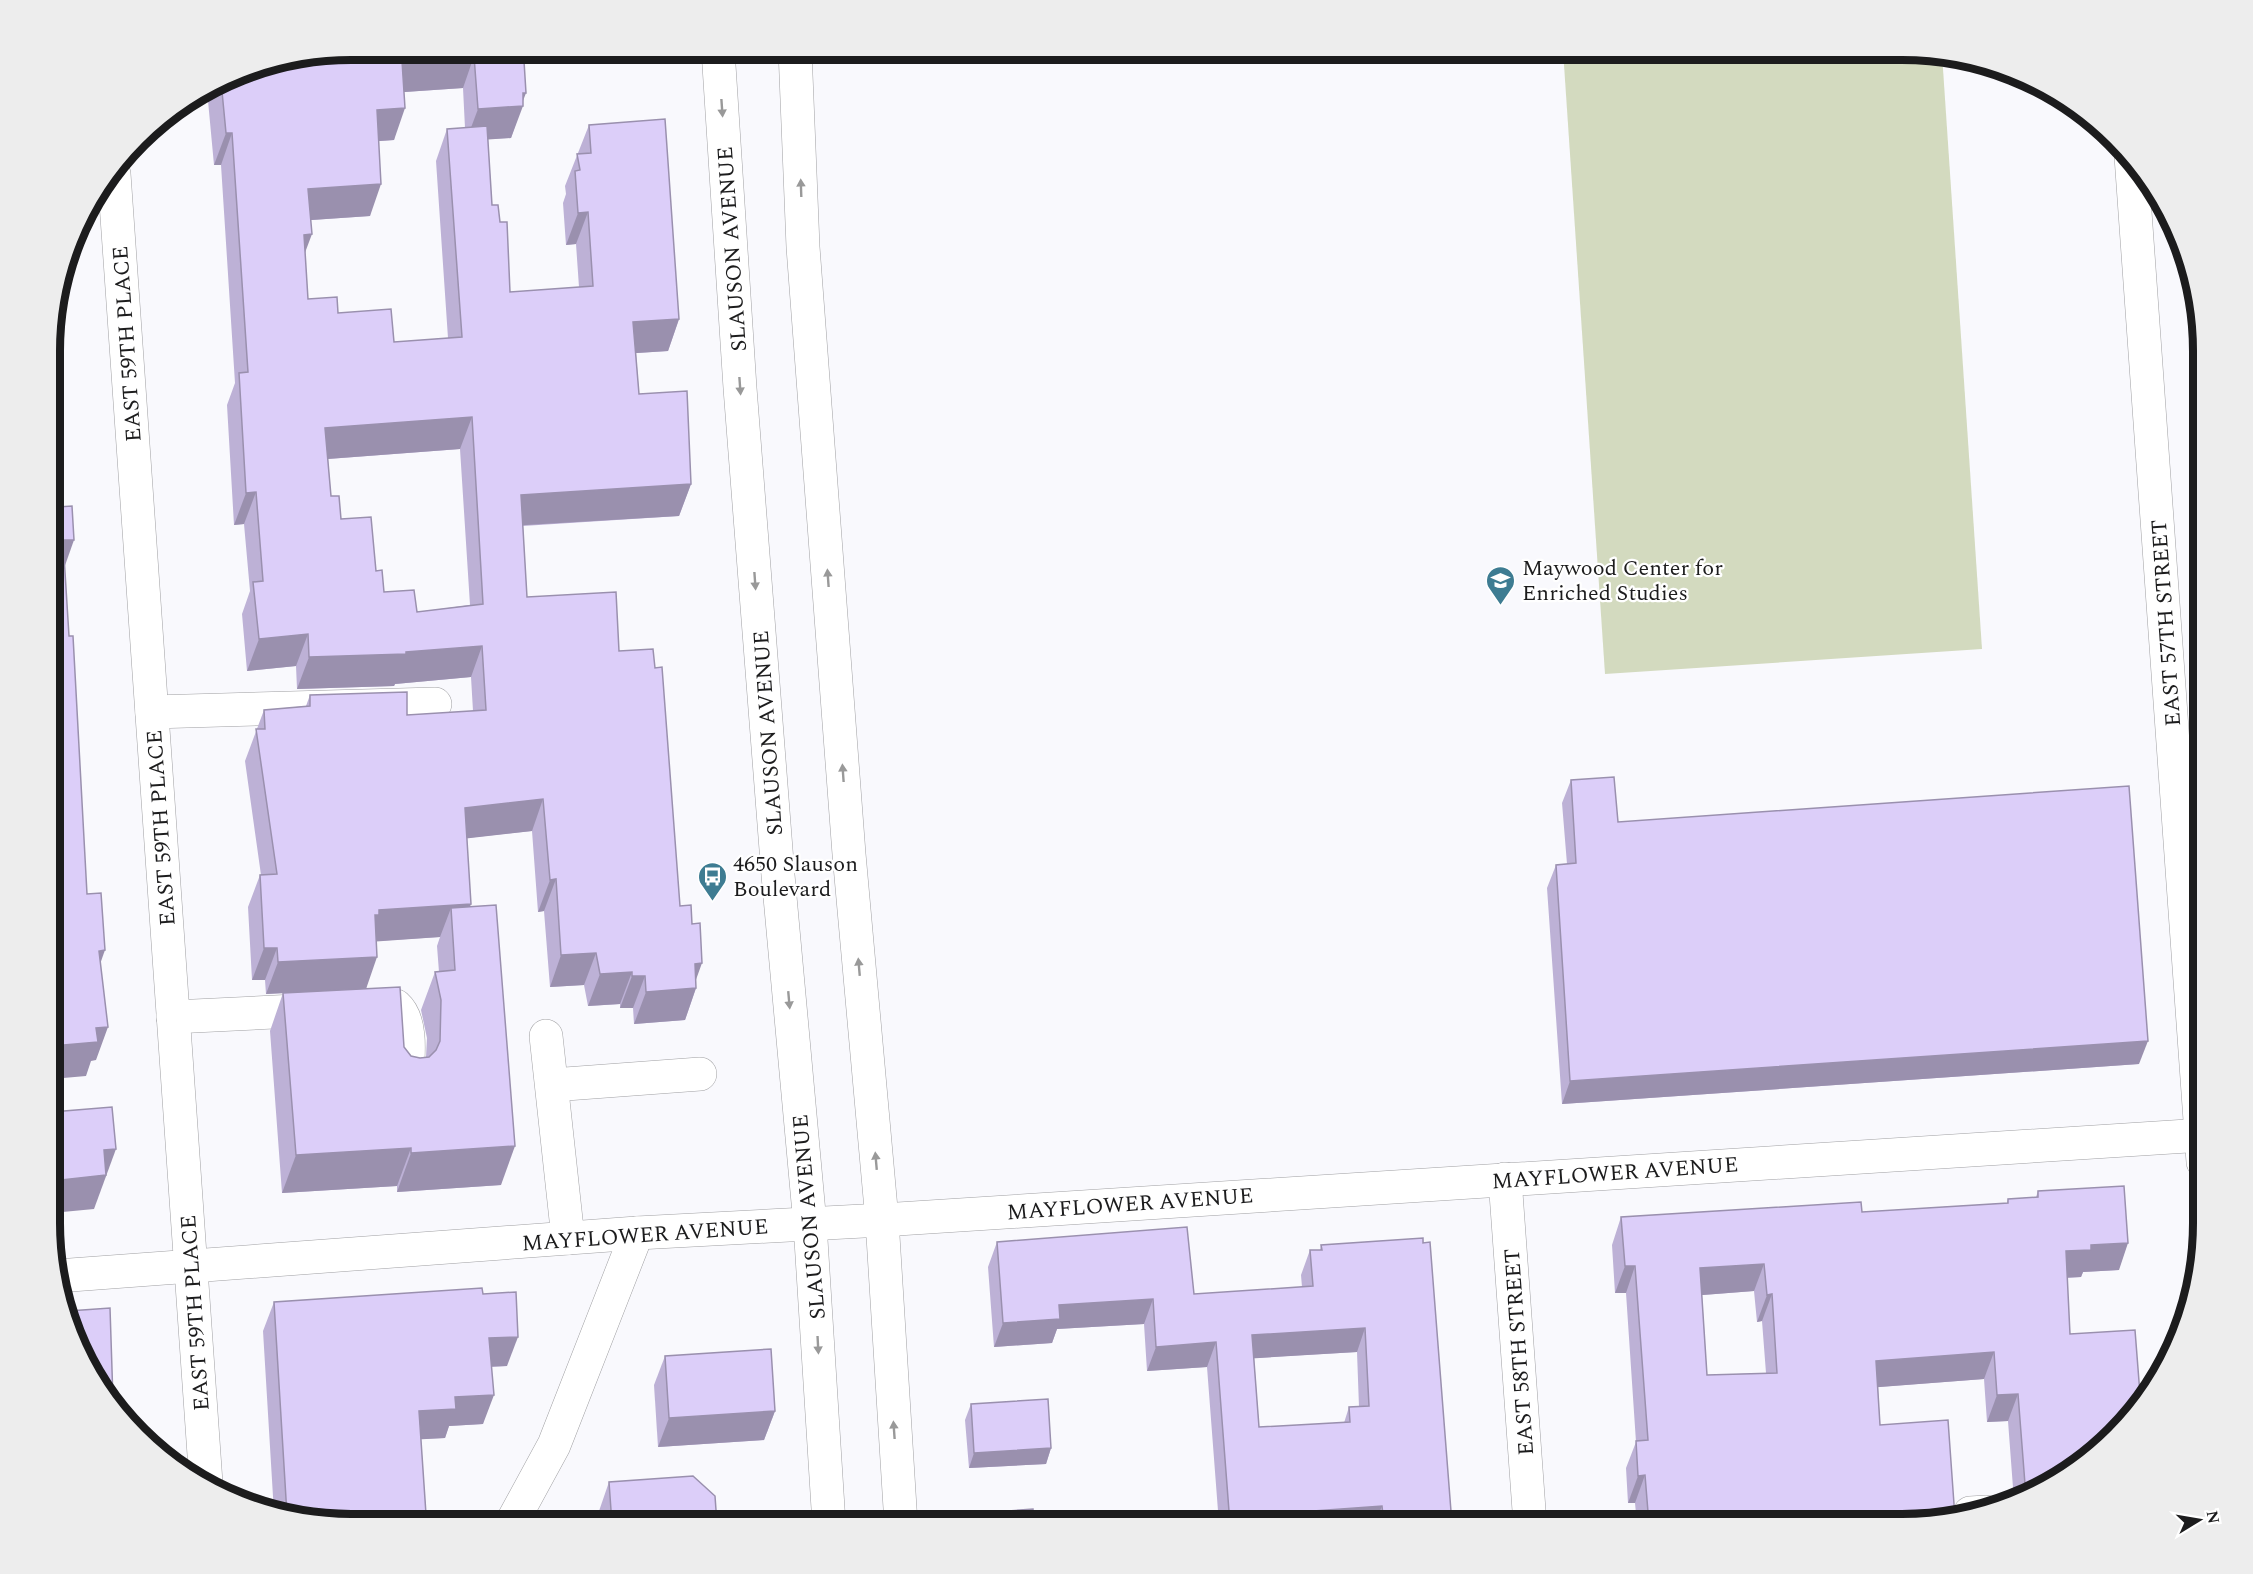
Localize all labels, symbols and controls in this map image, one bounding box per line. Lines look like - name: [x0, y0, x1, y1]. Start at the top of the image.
- one-way arrow: [717, 99, 726, 118]
- street label: SLAUSON AVENUE: [709, 145, 756, 353]
- one-way arrow: [796, 179, 805, 198]
- street label: EAST 59TH PLACE: [104, 245, 151, 443]
- one-way arrow: [735, 377, 745, 396]
- street label: EAST 57TH STREET: [2143, 518, 2190, 728]
- place label: Maywood Center for Enriched Studies: [1522, 552, 1723, 610]
- school or university icon: Maywood Center for Enriched Studies: [1485, 564, 1517, 606]
- one-way arrow: [824, 569, 833, 588]
- one-way arrow: [750, 571, 760, 590]
- street label: SLAUSON AVENUE: [745, 629, 792, 837]
- street label: EAST 59TH PLACE: [138, 729, 185, 927]
- one-way arrow: [838, 763, 848, 782]
- place label: 4650 Slauson Boulevard: [733, 848, 858, 906]
- bus stop icon: 4650 Slauson Boulevard: [696, 860, 728, 902]
- one-way arrow: [854, 958, 864, 977]
- one-way arrow: [784, 990, 794, 1009]
- street label: SLAUSON AVENUE: [784, 1113, 835, 1321]
- street label: MAYFLOWER AVENUE: [1491, 1148, 1739, 1199]
- one-way arrow: [872, 1152, 881, 1171]
- street label: MAYFLOWER AVENUE: [1006, 1179, 1254, 1230]
- street label: MAYFLOWER AVENUE: [521, 1210, 769, 1261]
- street label: EAST 59TH PLACE: [172, 1214, 219, 1412]
- street label: EAST 58TH STREET: [1496, 1247, 1543, 1457]
- one-way arrow: [813, 1336, 822, 1355]
- one-way arrow: [890, 1420, 899, 1439]
- north arrow: [2169, 1490, 2229, 1550]
- text: N: [2200, 1509, 2226, 1526]

